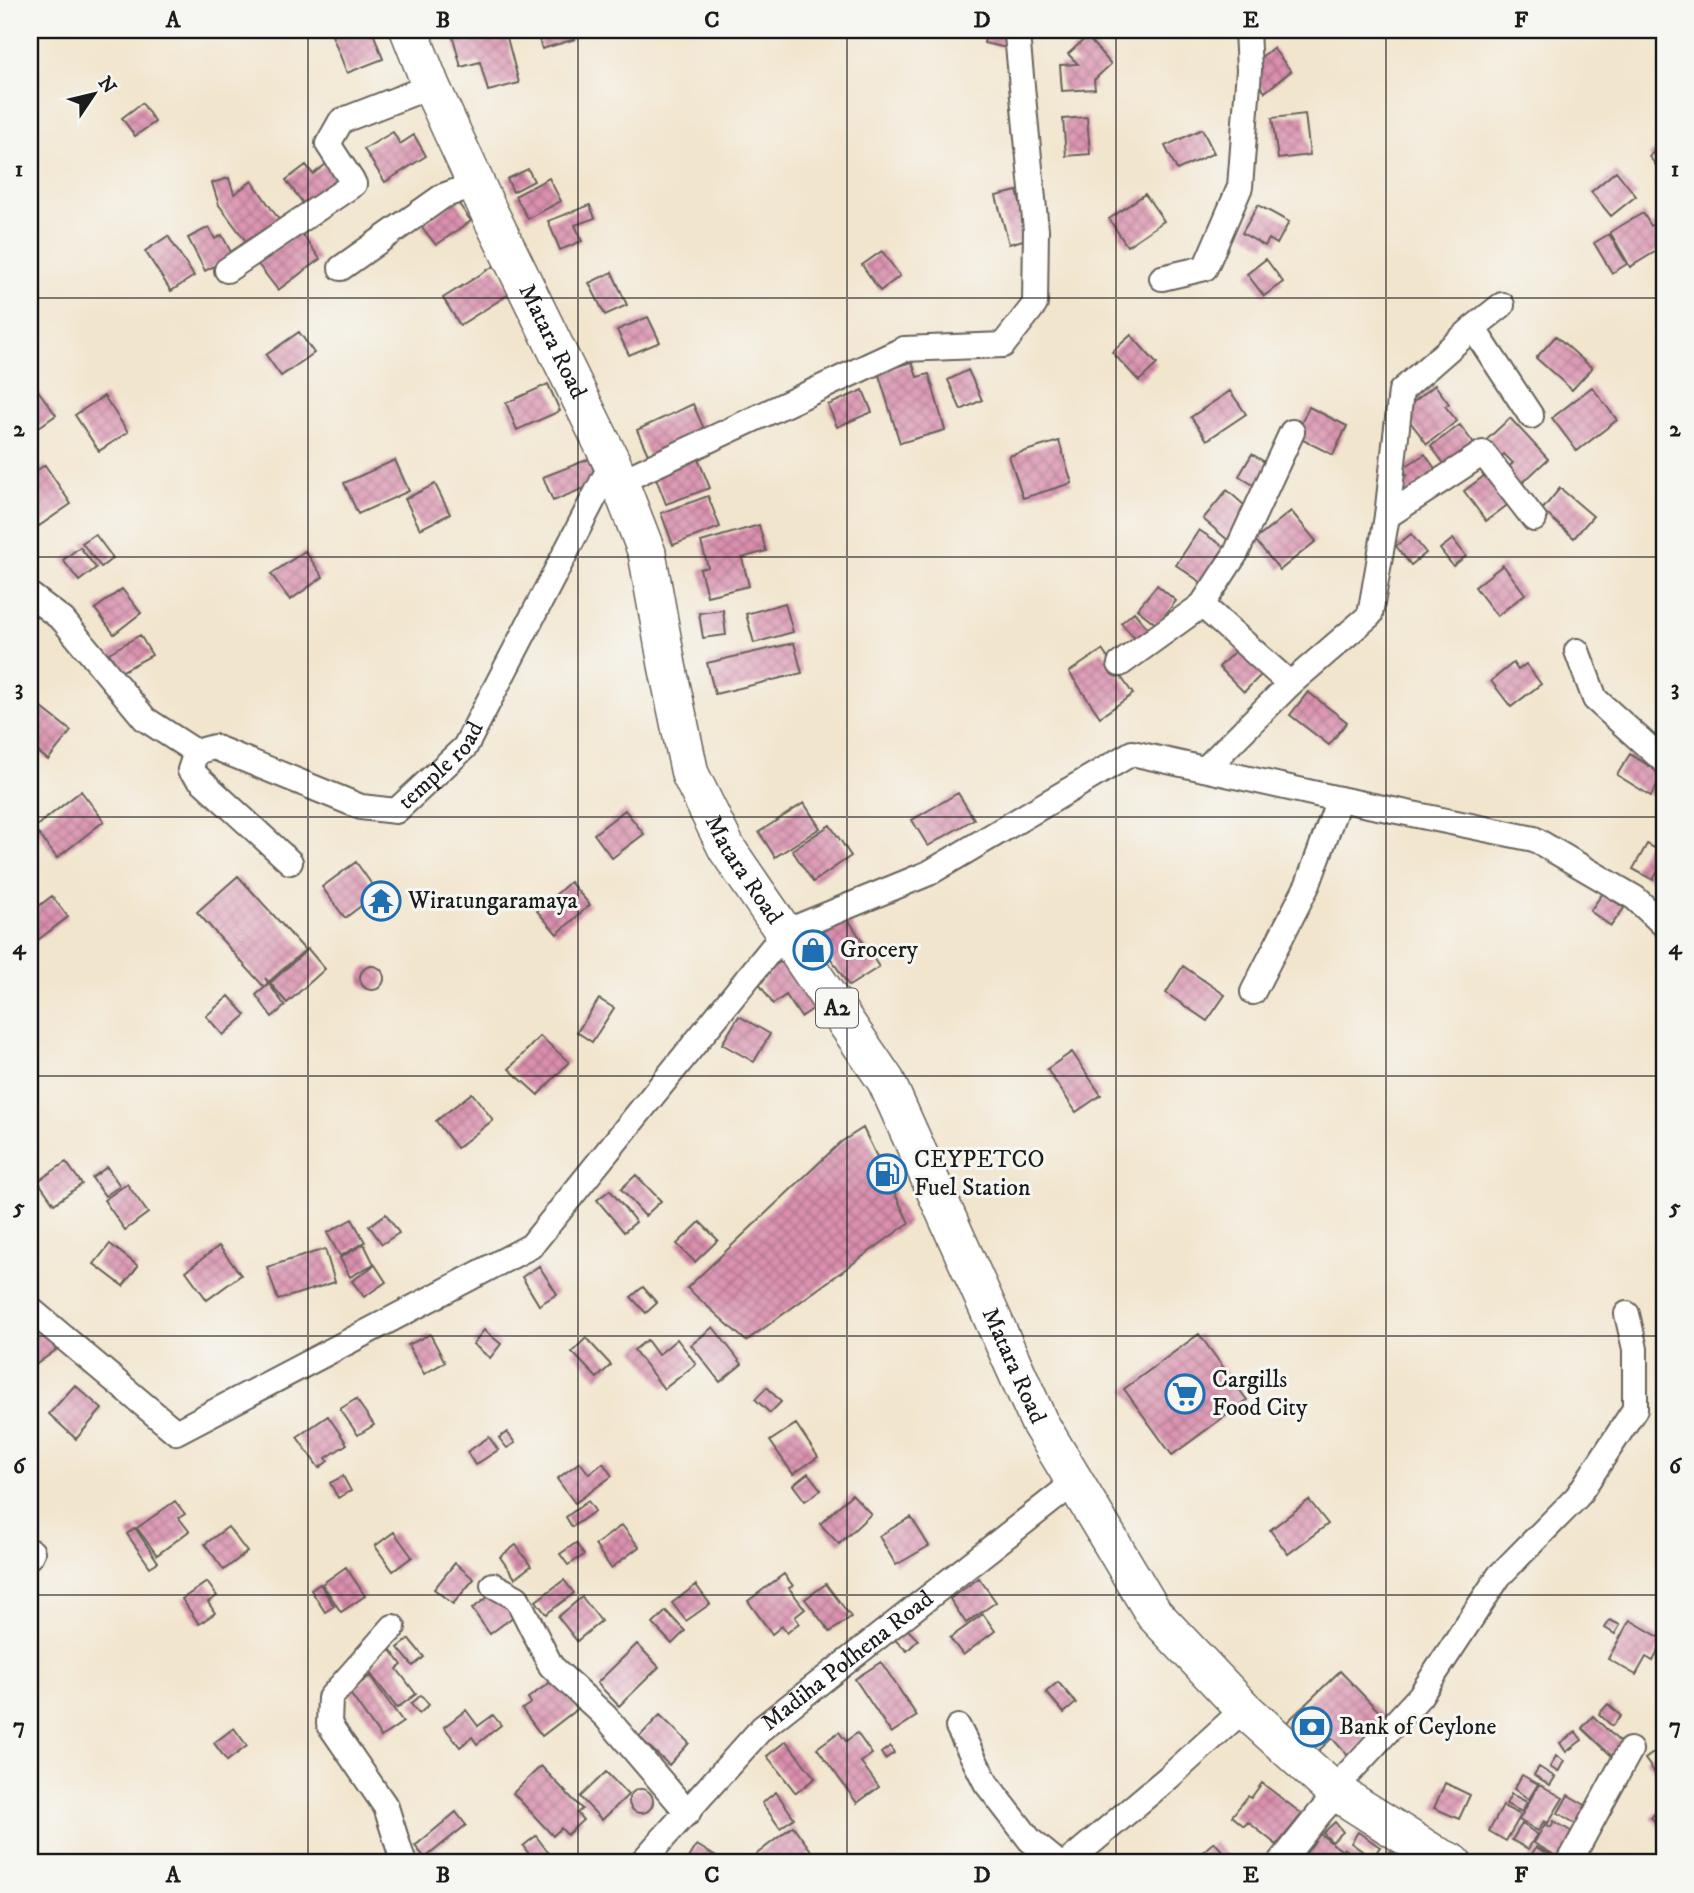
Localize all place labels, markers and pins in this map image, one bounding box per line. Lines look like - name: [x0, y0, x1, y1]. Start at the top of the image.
- temple icon: Wiratungaramaya: [360, 880, 402, 922]
- place label: Wiratungaramaya: [407, 886, 579, 916]
- shop icon: Grocery: [792, 929, 834, 971]
- place label: Grocery: [840, 935, 919, 965]
- place label: CEYPETCO Fuel Station: [914, 1145, 1044, 1203]
- fuel station icon: CEYPETCO Fuel Station: [866, 1153, 908, 1195]
- place label: Cargills Food City: [1212, 1365, 1308, 1423]
- supermarket icon: Cargills Food City: [1164, 1373, 1206, 1415]
- bank icon: Bank of Ceylone: [1291, 1706, 1333, 1748]
- place label: Bank of Ceylone: [1339, 1712, 1496, 1742]

